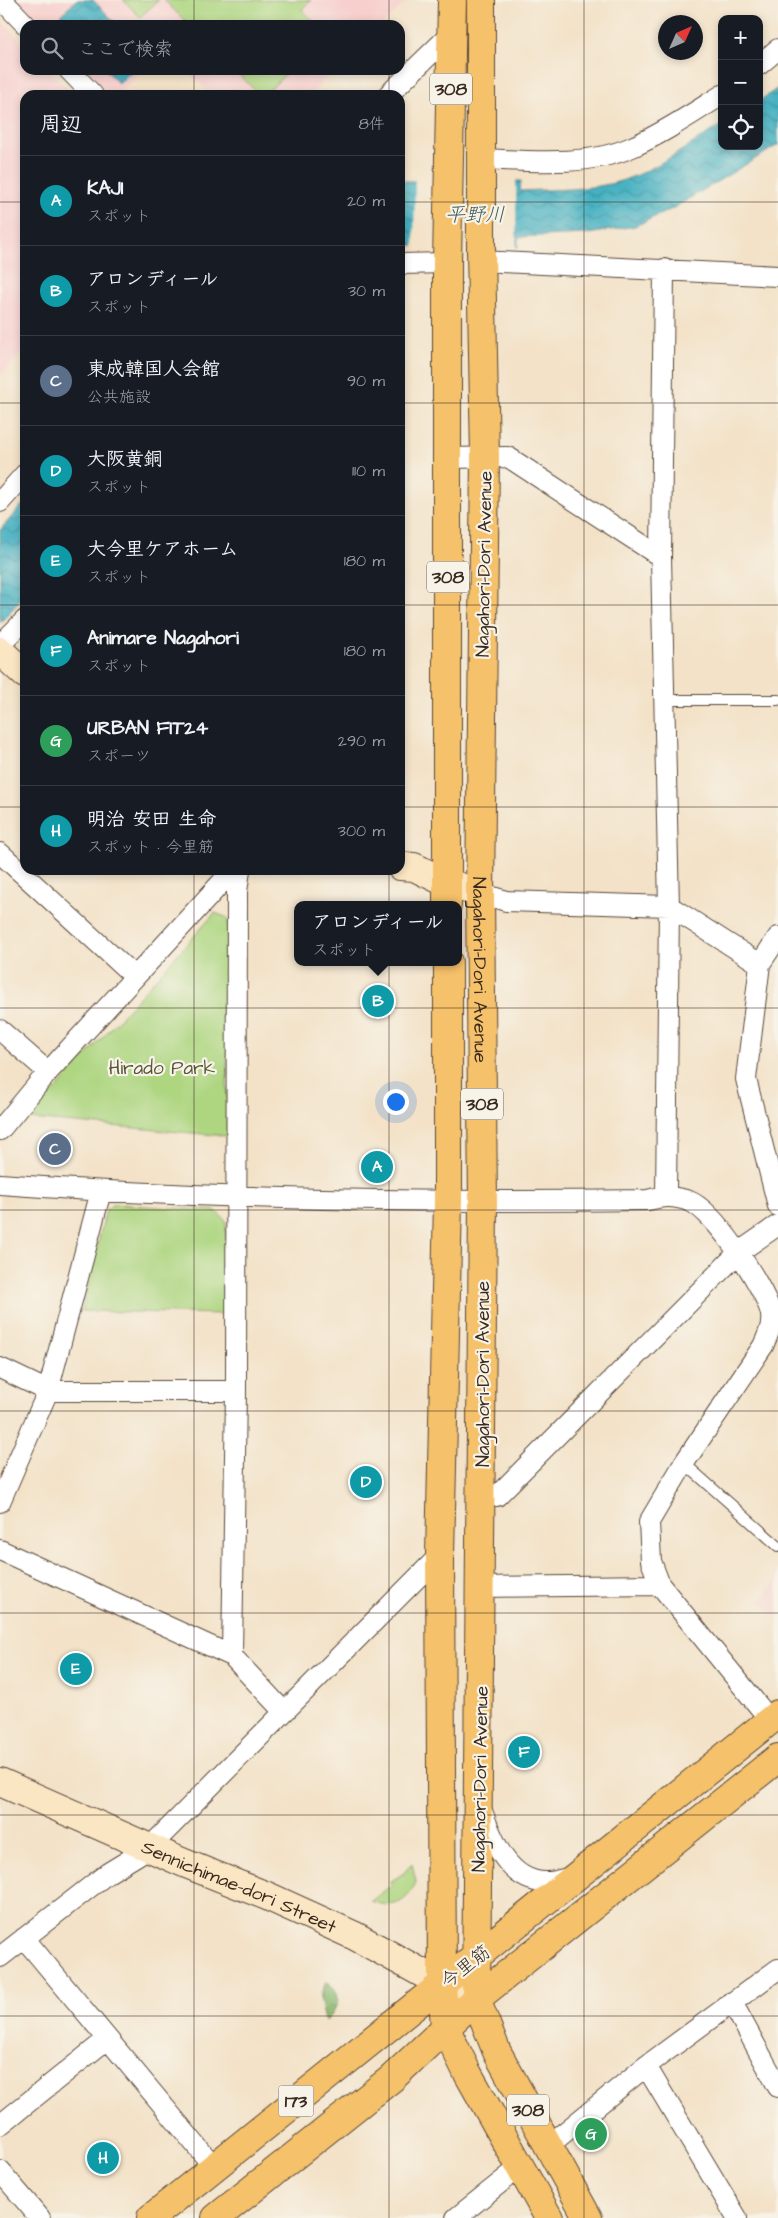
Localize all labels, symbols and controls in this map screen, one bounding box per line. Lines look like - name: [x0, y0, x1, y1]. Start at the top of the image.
- north arrow: [658, 15, 703, 60]
- map controls: [718, 15, 763, 150]
- button: +: [718, 15, 763, 60]
- search box: [20, 20, 405, 75]
- icon: search: [38, 34, 66, 62]
- text: ここで検索: [78, 36, 173, 63]
- button: −: [718, 60, 763, 105]
- road number: 308: [430, 74, 472, 105]
- button: locate: [718, 105, 763, 150]
- text: 周辺: [40, 110, 82, 139]
- text: 8件: [359, 113, 385, 135]
- text: KAJI: [87, 175, 124, 202]
- text: A: [51, 190, 61, 212]
- text: 20 m: [347, 190, 385, 212]
- water label: 平野川: [445, 201, 505, 229]
- text: スポット: [87, 205, 151, 227]
- text: アロンディール: [87, 266, 218, 293]
- text: B: [50, 280, 62, 302]
- text: 30 m: [348, 280, 385, 302]
- text: スポット: [87, 296, 151, 318]
- text: 東成韓国人会館: [87, 356, 220, 383]
- text: C: [50, 370, 62, 392]
- text: 90 m: [347, 370, 385, 392]
- text: 公共施設: [87, 386, 151, 408]
- text: 大阪黄銅: [87, 446, 163, 473]
- text: D: [51, 460, 61, 482]
- text: 110 m: [352, 460, 385, 482]
- street label: Nagahori-Dori Avenue: [469, 471, 501, 657]
- text: スポット: [87, 476, 151, 498]
- text: 大今里ケアホーム: [87, 536, 238, 563]
- text: E: [51, 550, 61, 572]
- text: 180 m: [344, 550, 385, 572]
- road number: 308: [427, 562, 469, 592]
- text: スポット: [87, 566, 151, 588]
- text: Animare Nagahori: [87, 625, 239, 652]
- text: F: [50, 640, 62, 662]
- text: 180 m: [344, 640, 385, 662]
- text: スポット: [87, 655, 151, 677]
- text: URBAN FIT24: [87, 715, 208, 742]
- text: G: [50, 730, 62, 752]
- text: 290 m: [338, 730, 385, 752]
- text: スポーツ: [87, 745, 151, 767]
- text: 明治 安田 生命: [87, 806, 216, 833]
- text: H: [51, 820, 61, 842]
- text: 300 m: [338, 820, 385, 842]
- text: スポット · 今里筋: [87, 836, 214, 858]
- street label: Nagahori-Dori Avenue: [464, 877, 494, 1063]
- popup: [294, 901, 462, 966]
- text: アロンディール: [312, 909, 444, 936]
- text: スポット: [312, 939, 376, 961]
- pin: B: [362, 982, 394, 1020]
- park label: Hirado Park: [109, 1055, 216, 1082]
- road number: 308: [461, 1088, 503, 1120]
- your location: [383, 1089, 409, 1115]
- pin: C: [39, 1130, 71, 1168]
- pin: A: [361, 1148, 393, 1186]
- street label: Nagahori-Dori Avenue: [470, 1281, 498, 1467]
- pin: D: [350, 1463, 382, 1501]
- pin: E: [60, 1650, 92, 1688]
- street label: Nagahori-Dori Avenue: [465, 1686, 497, 1872]
- pin: F: [508, 1733, 540, 1771]
- street label: Sennichimae-dori Street: [137, 1834, 341, 1941]
- street label: 今里筋: [435, 1939, 497, 1995]
- road number: 173: [278, 2086, 314, 2116]
- road number: 308: [507, 2094, 549, 2126]
- pin: G: [575, 2115, 607, 2153]
- pin: H: [87, 2139, 119, 2177]

